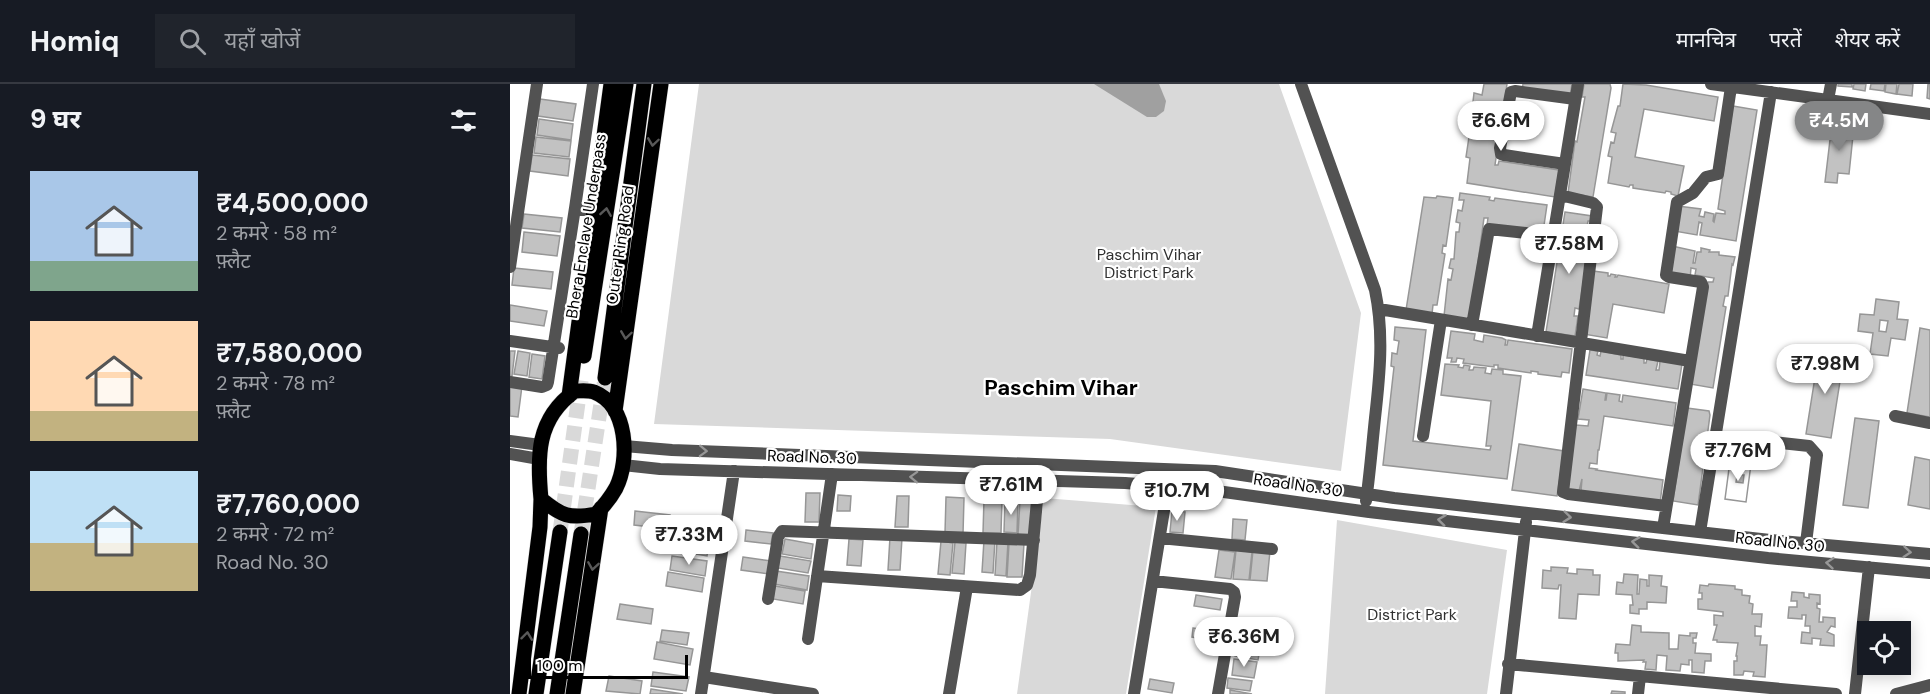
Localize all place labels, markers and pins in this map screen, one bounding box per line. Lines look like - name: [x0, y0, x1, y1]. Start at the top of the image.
- pin: ₹6.6M: [1459, 101, 1543, 152]
- pin: ₹4.5M: [1797, 101, 1881, 152]
- pin: ₹7.58M: [1520, 224, 1618, 275]
- pin: ₹7.98M: [1776, 344, 1874, 395]
- pin: ₹7.76M: [1689, 431, 1787, 482]
- pin: ₹7.61M: [962, 465, 1060, 516]
- pin: ₹10.7M: [1128, 471, 1226, 522]
- pin: ₹7.33M: [640, 515, 738, 566]
- pin: ₹6.36M: [1195, 617, 1293, 668]

